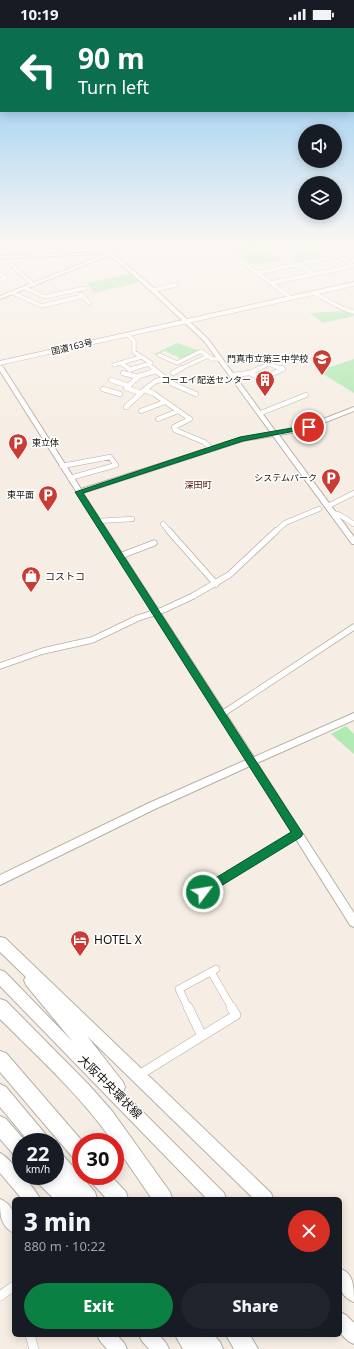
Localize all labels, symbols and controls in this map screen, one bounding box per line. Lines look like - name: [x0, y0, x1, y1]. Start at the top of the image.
- text: 10:19: [20, 4, 59, 24]
- text: 90 m: [78, 39, 145, 77]
- icon: left: [12, 44, 64, 96]
- text: Turn left: [78, 75, 149, 99]
- map controls: [298, 124, 342, 220]
- button: sound: [298, 124, 342, 168]
- button: layers: [298, 176, 342, 220]
- street label: 国道163号: [50, 335, 94, 358]
- school or university icon: 門真市立第三中学校: [311, 348, 333, 376]
- place label: 門真市立第三中学校: [227, 352, 308, 365]
- building icon: コーエイ配送センター: [254, 369, 276, 397]
- place label: コーエイ配送センター: [161, 373, 251, 386]
- pin: [292, 410, 326, 444]
- icon: arrive: [298, 416, 320, 438]
- parking icon: 東立体: [7, 432, 29, 460]
- place label: 東立体: [32, 436, 59, 449]
- parking icon: システムパーク: [320, 467, 342, 495]
- place label: システムパーク: [254, 471, 317, 484]
- district label: 深田町: [184, 478, 212, 491]
- parking icon: 東平面: [37, 484, 59, 512]
- place label: 東平面: [7, 488, 34, 501]
- shop icon: コストコ: [20, 565, 42, 593]
- place label: コストコ: [45, 569, 85, 583]
- position arrow: [182, 871, 224, 913]
- hotel icon: HOTEL X: [69, 929, 91, 957]
- place label: HOTEL X: [94, 931, 142, 948]
- street label: 大阪中央環状線: [75, 1051, 146, 1122]
- speed limit sign: 30: [72, 1133, 124, 1185]
- text: 22: [27, 1140, 49, 1167]
- text: km/h: [26, 1162, 50, 1176]
- text: 3 min: [24, 1205, 91, 1238]
- button: close: [288, 1210, 330, 1252]
- text: 880 m · 10:22: [24, 1237, 105, 1255]
- button: Exit: [24, 1283, 173, 1329]
- button: Share: [181, 1283, 330, 1329]

